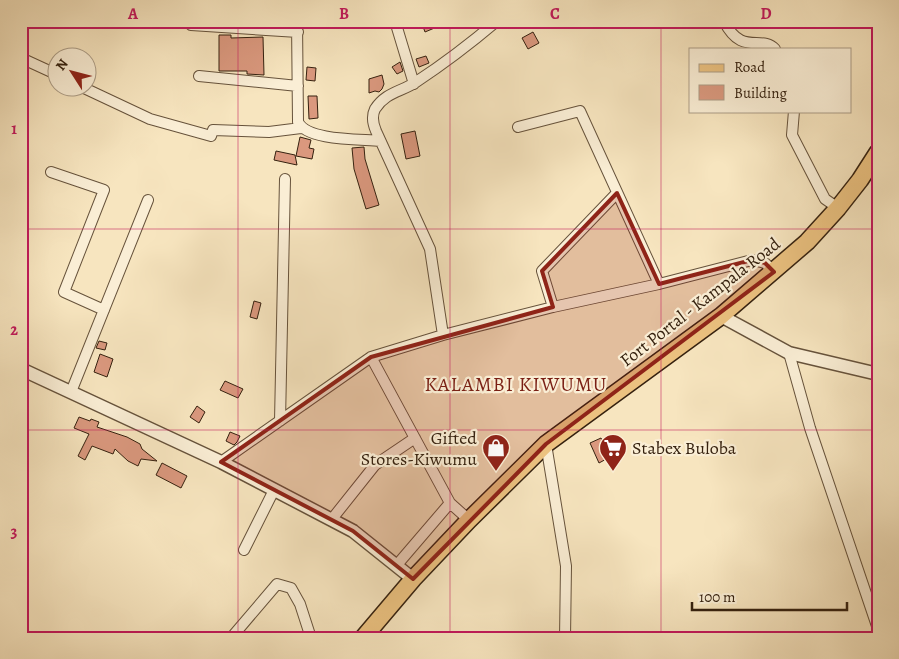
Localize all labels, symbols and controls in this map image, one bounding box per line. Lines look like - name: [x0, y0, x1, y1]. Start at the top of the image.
- text: A: [127, 3, 139, 25]
- text: B: [339, 3, 349, 25]
- text: C: [550, 3, 560, 25]
- text: D: [760, 3, 772, 25]
- north arrow: [48, 48, 98, 98]
- legend: [689, 48, 852, 112]
- text: N: [51, 55, 73, 74]
- text: Road: [734, 57, 766, 77]
- text: Building: [734, 83, 787, 103]
- text: 1: [11, 118, 17, 140]
- street label: Fort Portal - Kampala Road: [615, 232, 785, 372]
- text: 2: [10, 319, 18, 341]
- district label: KALAMBI KIWUMU: [425, 371, 607, 398]
- place label: Gifted Stores-Kiwumu: [361, 426, 477, 471]
- shop icon: Gifted Stores-Kiwumu: [481, 433, 511, 472]
- supermarket icon: Stabex Buloba: [598, 433, 628, 472]
- place label: Stabex Buloba: [632, 436, 737, 460]
- text: 3: [11, 521, 18, 543]
- scale bar: [692, 579, 846, 611]
- text: 100 m: [699, 587, 736, 607]

